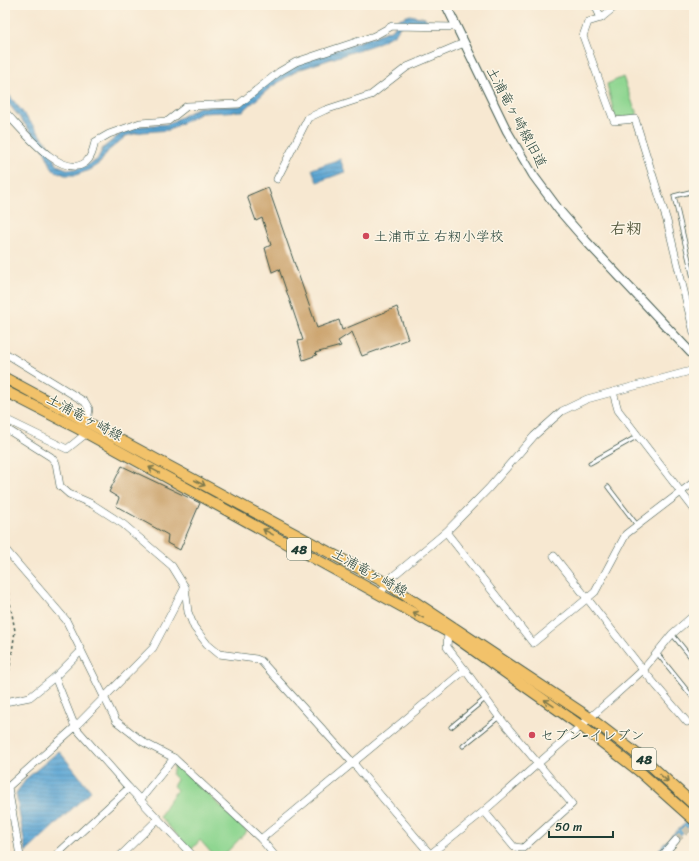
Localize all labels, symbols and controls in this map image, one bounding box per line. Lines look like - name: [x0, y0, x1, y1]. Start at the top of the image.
- street label: 土浦竜ヶ崎線旧道: [479, 62, 554, 173]
- district label: 右籾: [610, 214, 642, 243]
- place label: 土浦市立 右籾小学校: [374, 224, 504, 249]
- marker: 土浦市立 右籾小学校: [361, 231, 371, 241]
- street label: 土浦竜ヶ崎線: [42, 387, 128, 448]
- one-way arrow: [148, 465, 160, 473]
- one-way arrow: [194, 480, 206, 487]
- one-way arrow: [262, 528, 274, 535]
- road number: 48: [287, 538, 311, 560]
- street label: 土浦竜ヶ崎線: [327, 541, 413, 604]
- one-way arrow: [412, 611, 424, 619]
- one-way arrow: [544, 699, 555, 707]
- place label: セブン-イレブン: [540, 723, 645, 748]
- marker: セブン-イレブン: [527, 730, 537, 740]
- road number: 48: [632, 748, 656, 770]
- one-way arrow: [659, 773, 669, 782]
- scale bar: [549, 813, 613, 839]
- text: 50 m: [555, 816, 582, 838]

